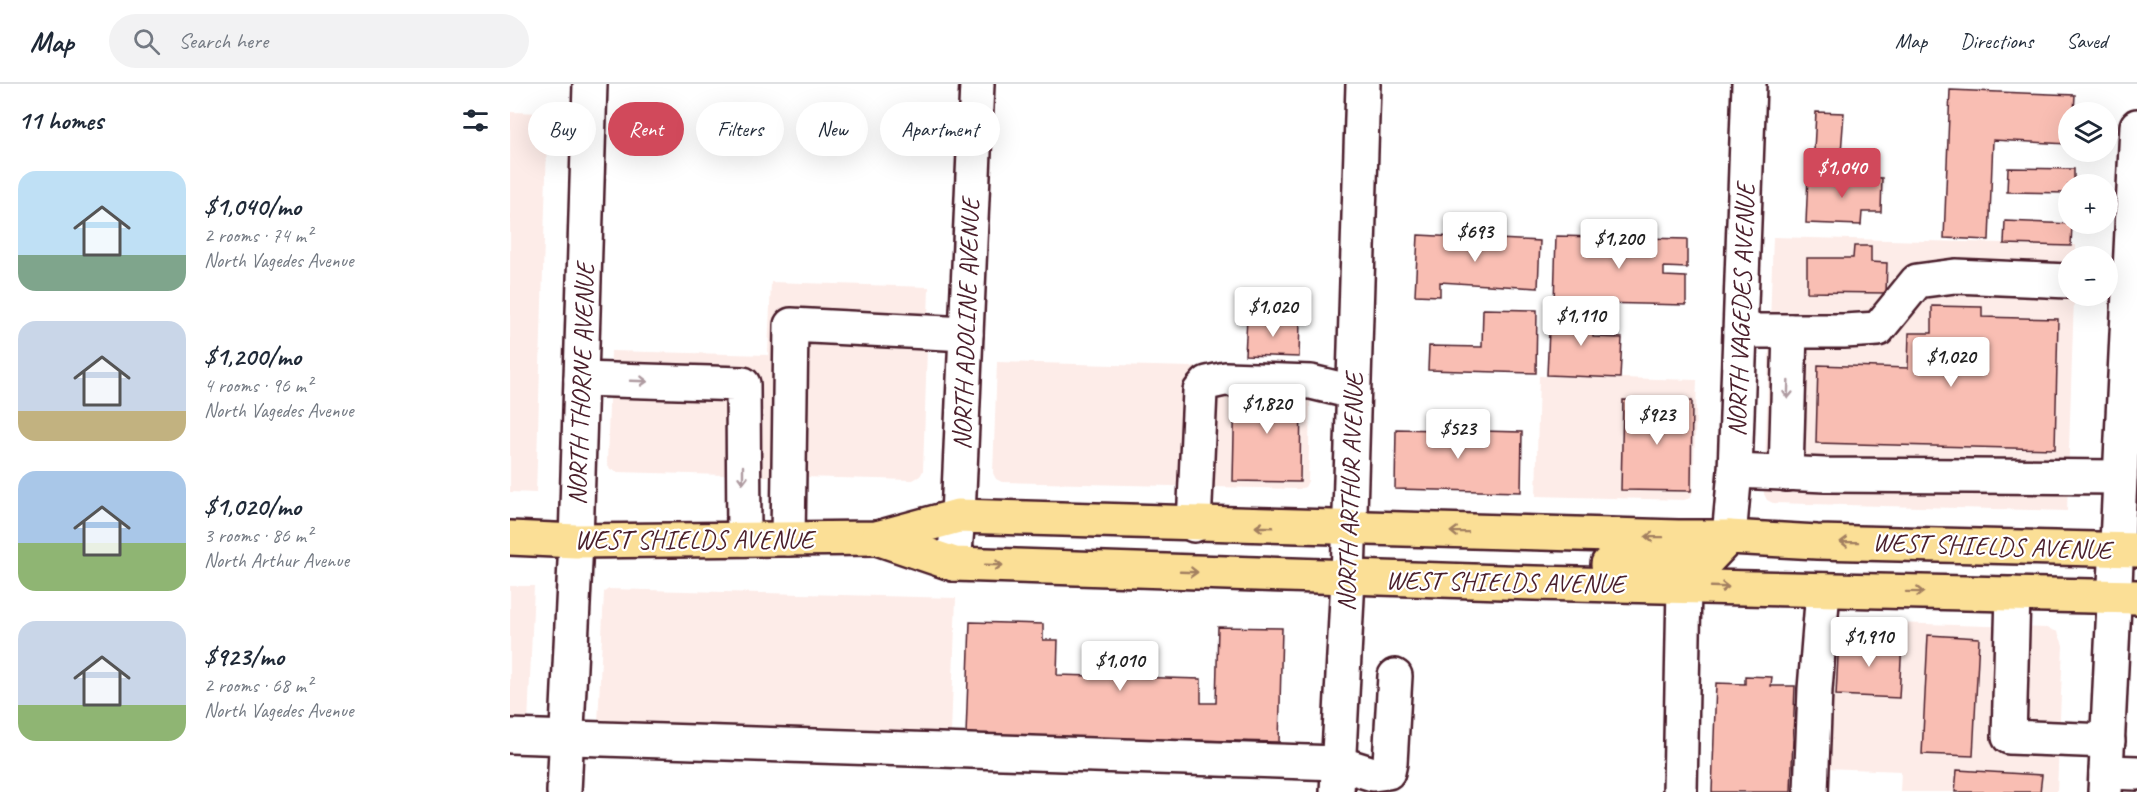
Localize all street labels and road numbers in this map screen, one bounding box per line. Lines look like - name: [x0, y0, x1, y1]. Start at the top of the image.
- street label: NORTH VAGEDES AVENUE: [1720, 179, 1762, 437]
- street label: NORTH ADOLINE AVENUE: [945, 194, 987, 450]
- street label: NORTH THORNE AVENUE: [560, 259, 602, 506]
- street label: NORTH ARTHUR AVENUE: [1329, 369, 1371, 612]
- street label: WEST SHIELDS AVENUE: [575, 523, 817, 556]
- street label: WEST SHIELDS AVENUE: [1872, 525, 2115, 567]
- street label: WEST SHIELDS AVENUE: [1385, 563, 1628, 601]

